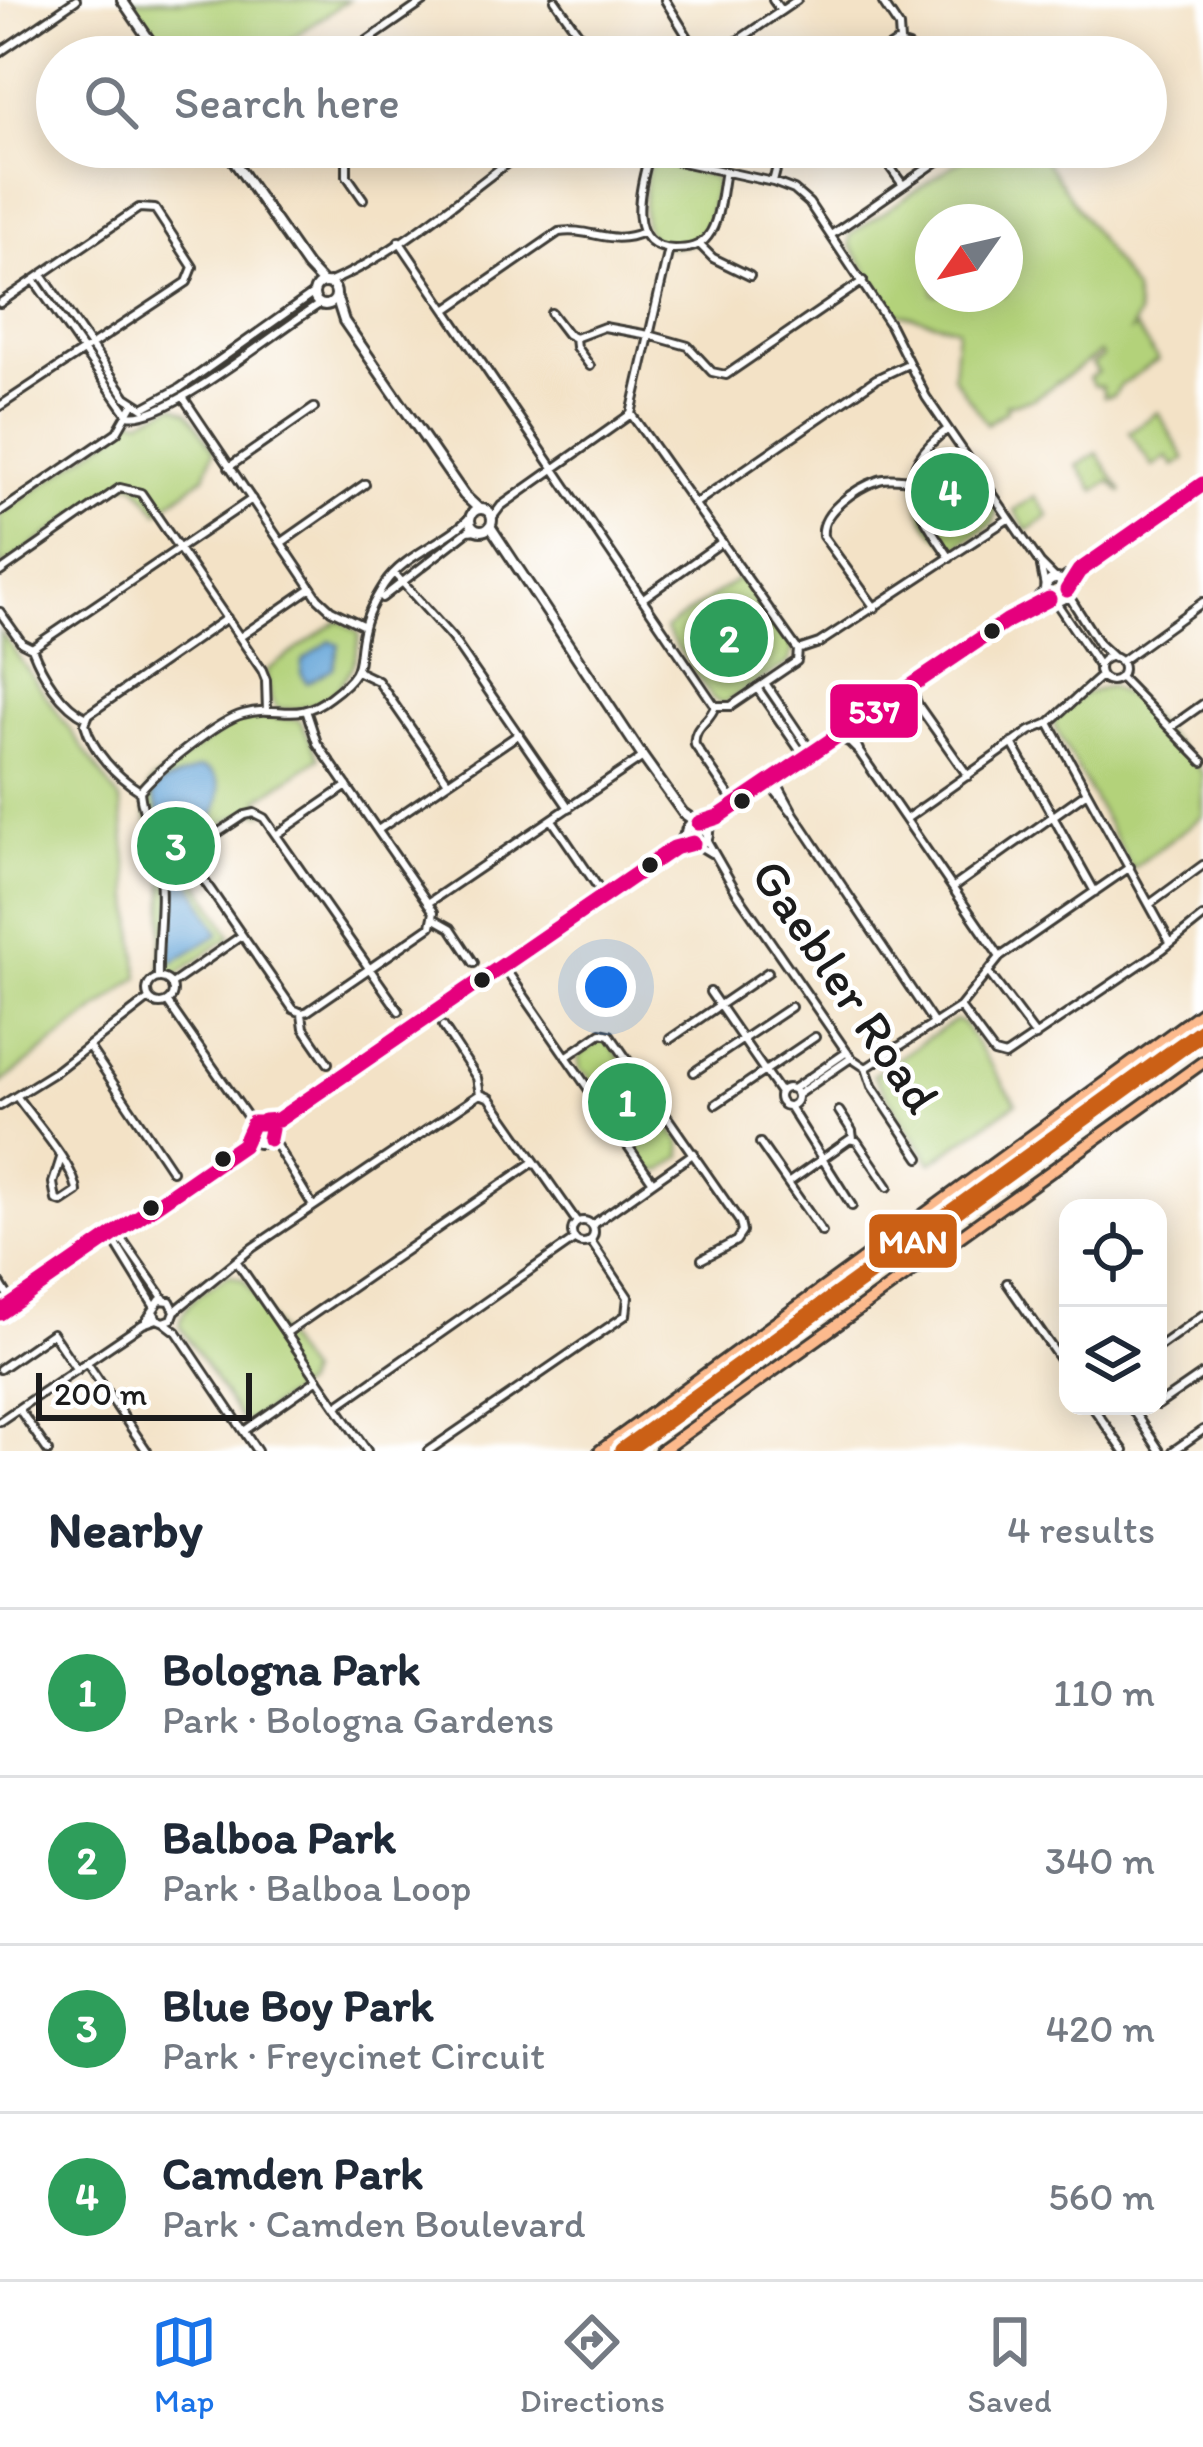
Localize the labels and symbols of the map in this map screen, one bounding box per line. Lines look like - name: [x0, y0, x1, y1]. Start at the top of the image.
- north arrow: [915, 204, 1023, 312]
- pin: 4: [911, 447, 989, 537]
- pin: 2: [690, 593, 768, 683]
- unlabelled marker: [981, 620, 1003, 642]
- line badge: 537: [828, 682, 920, 740]
- text: 537: [848, 692, 900, 731]
- unlabelled marker: [731, 790, 753, 812]
- pin: 3: [137, 801, 215, 891]
- street label: Gaebler Road: [739, 847, 953, 1125]
- unlabelled marker: [639, 854, 661, 876]
- your location: [576, 957, 636, 1017]
- unlabelled marker: [471, 969, 493, 991]
- pin: 1: [588, 1057, 666, 1147]
- unlabelled marker: [212, 1148, 234, 1170]
- unlabelled marker: [140, 1197, 162, 1219]
- line badge: MAN: [867, 1212, 959, 1270]
- text: MAN: [878, 1222, 948, 1261]
- scale bar: [36, 1367, 252, 1420]

